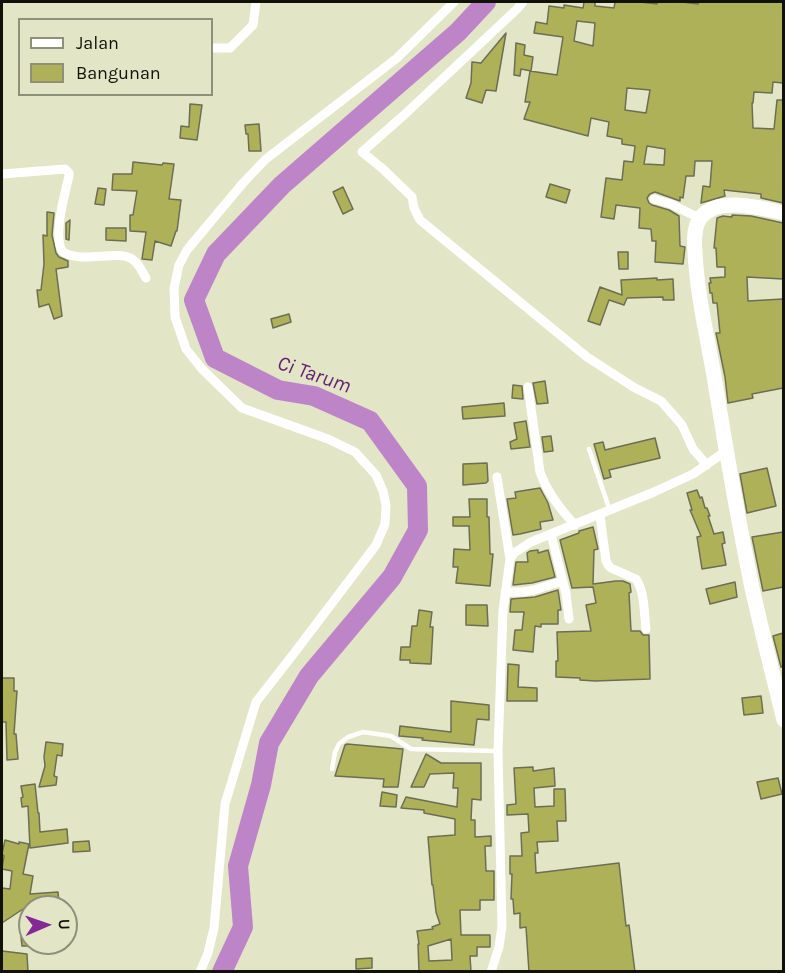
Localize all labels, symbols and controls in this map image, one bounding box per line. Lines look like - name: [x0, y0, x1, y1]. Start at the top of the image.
- legend: [18, 18, 213, 96]
- text: Jalan: [76, 32, 119, 54]
- text: Bangunan: [76, 62, 161, 84]
- water label: Ci Tarum: [274, 351, 354, 399]
- north arrow: [18, 895, 78, 955]
- text: U: [55, 919, 74, 930]

